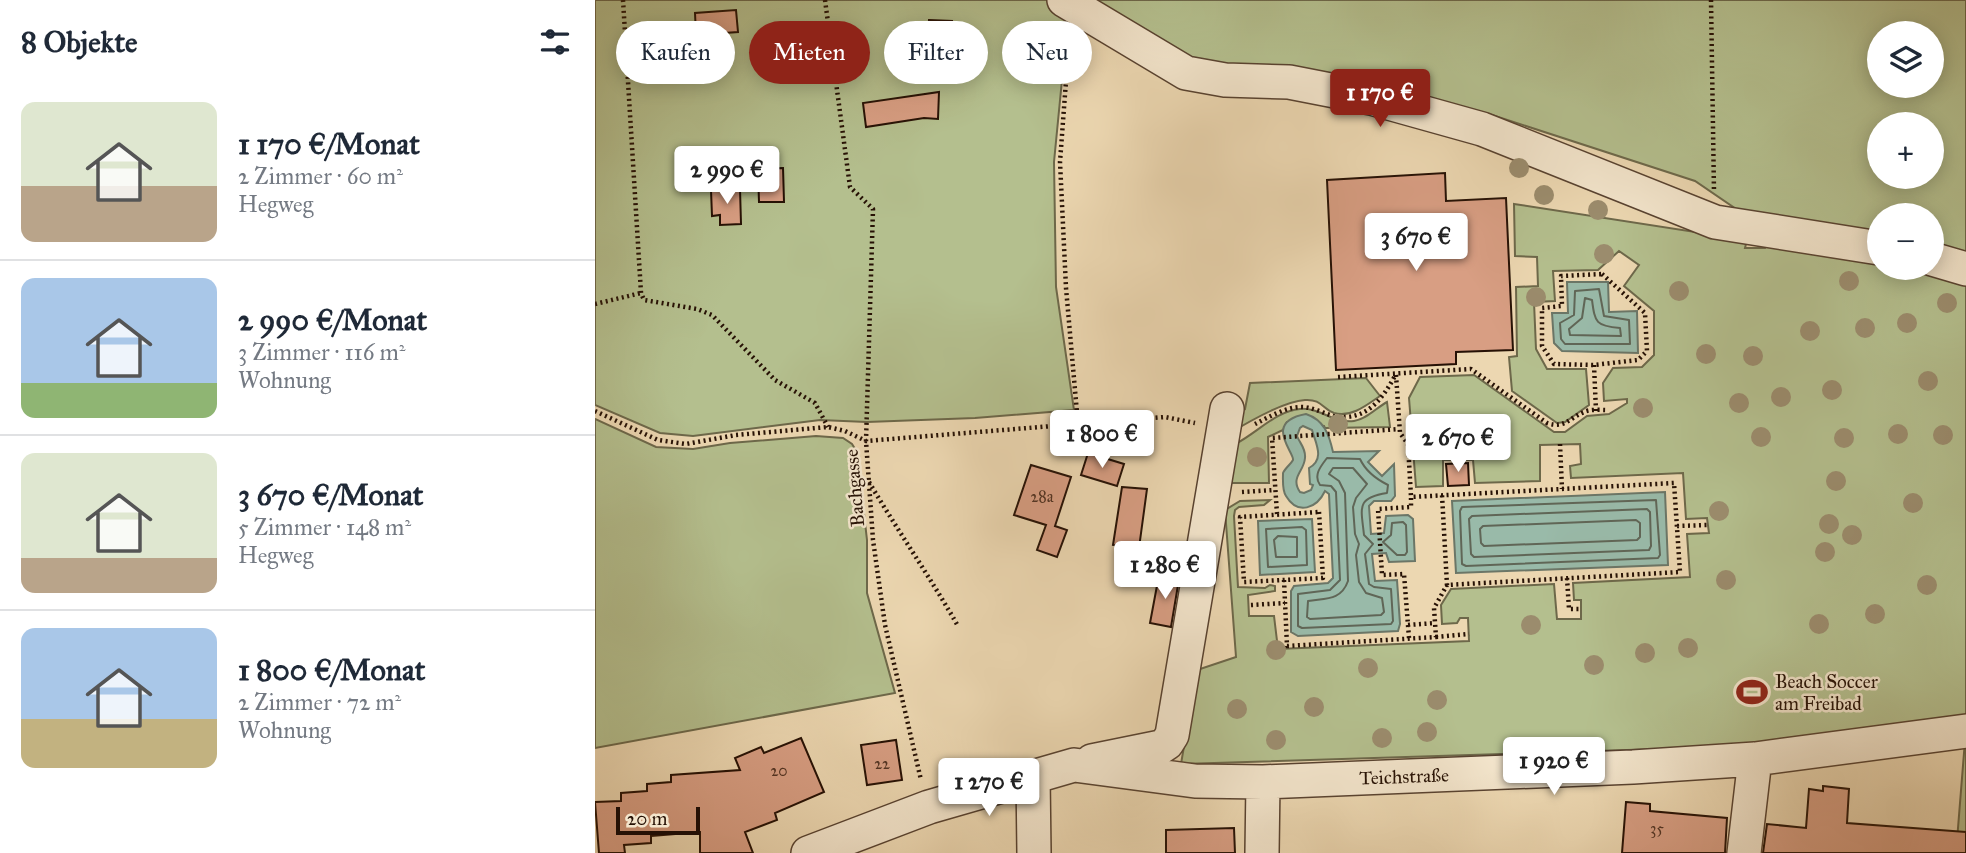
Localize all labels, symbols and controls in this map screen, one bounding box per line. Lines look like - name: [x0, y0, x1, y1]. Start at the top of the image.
- chip: Kaufen: [616, 21, 735, 84]
- chip: Mieten: [749, 21, 870, 84]
- chip: Filter: [884, 21, 988, 84]
- chip: Neu: [1002, 21, 1092, 84]
- map controls: [1867, 21, 1944, 280]
- button: layers: [1867, 21, 1944, 98]
- icon: filters: [536, 23, 574, 61]
- text: 8 Objekte: [21, 24, 138, 60]
- pin: 1 170 €: [1315, 69, 1445, 129]
- text: 1 170 €: [1346, 78, 1414, 106]
- button: +: [1867, 112, 1944, 189]
- text: 1 170 €/Monat: [238, 126, 420, 162]
- icon: home: [77, 130, 161, 214]
- pin: 2 990 €: [662, 146, 792, 206]
- text: 2 990 €: [690, 155, 764, 183]
- text: 2 Zimmer · 60 m²: [238, 162, 403, 190]
- text: Hegweg: [238, 190, 313, 218]
- button: −: [1867, 203, 1944, 280]
- pin: 3 670 €: [1351, 214, 1481, 273]
- text: 3 670 €: [1381, 222, 1451, 250]
- text: 2 990 €/Monat: [238, 302, 427, 338]
- icon: home: [77, 306, 161, 390]
- text: 3 Zimmer · 116 m²: [238, 338, 405, 366]
- text: Wohnung: [238, 366, 331, 394]
- pin: 1 800 €: [1037, 410, 1167, 470]
- pin: 2 670 €: [1393, 414, 1523, 474]
- text: 1 800 €: [1066, 419, 1138, 447]
- text: 2 670 €: [1422, 423, 1494, 451]
- street label: Bachgasse: [840, 448, 870, 528]
- text: 3 670 €/Monat: [238, 477, 423, 513]
- icon: home: [77, 481, 161, 565]
- house number: 28a: [1030, 487, 1054, 506]
- text: 5 Zimmer · 148 m²: [238, 513, 411, 541]
- text: Hegweg: [238, 541, 313, 569]
- pin: 1 280 €: [1100, 542, 1230, 601]
- text: 1 280 €: [1130, 550, 1200, 578]
- text: 1 800 €/Monat: [238, 652, 425, 688]
- icon: home: [77, 656, 161, 740]
- place label: Beach Soccer am Freibad: [1775, 670, 1879, 715]
- sports icon: Beach Soccer am Freibad: [1735, 675, 1769, 709]
- text: 2 Zimmer · 72 m²: [238, 688, 401, 716]
- text: Wohnung: [238, 716, 331, 744]
- pin: 1 920 €: [1489, 738, 1619, 797]
- text: 1 920 €: [1519, 746, 1589, 774]
- house number: 22: [874, 754, 890, 773]
- pin: 1 270 €: [924, 758, 1054, 818]
- house number: 20: [770, 761, 788, 780]
- street label: Teichstraße: [1359, 763, 1449, 790]
- text: 1 270 €: [954, 767, 1024, 795]
- scale bar: [616, 804, 700, 836]
- text: 20 m: [627, 807, 668, 830]
- house number: 35: [1650, 819, 1664, 838]

